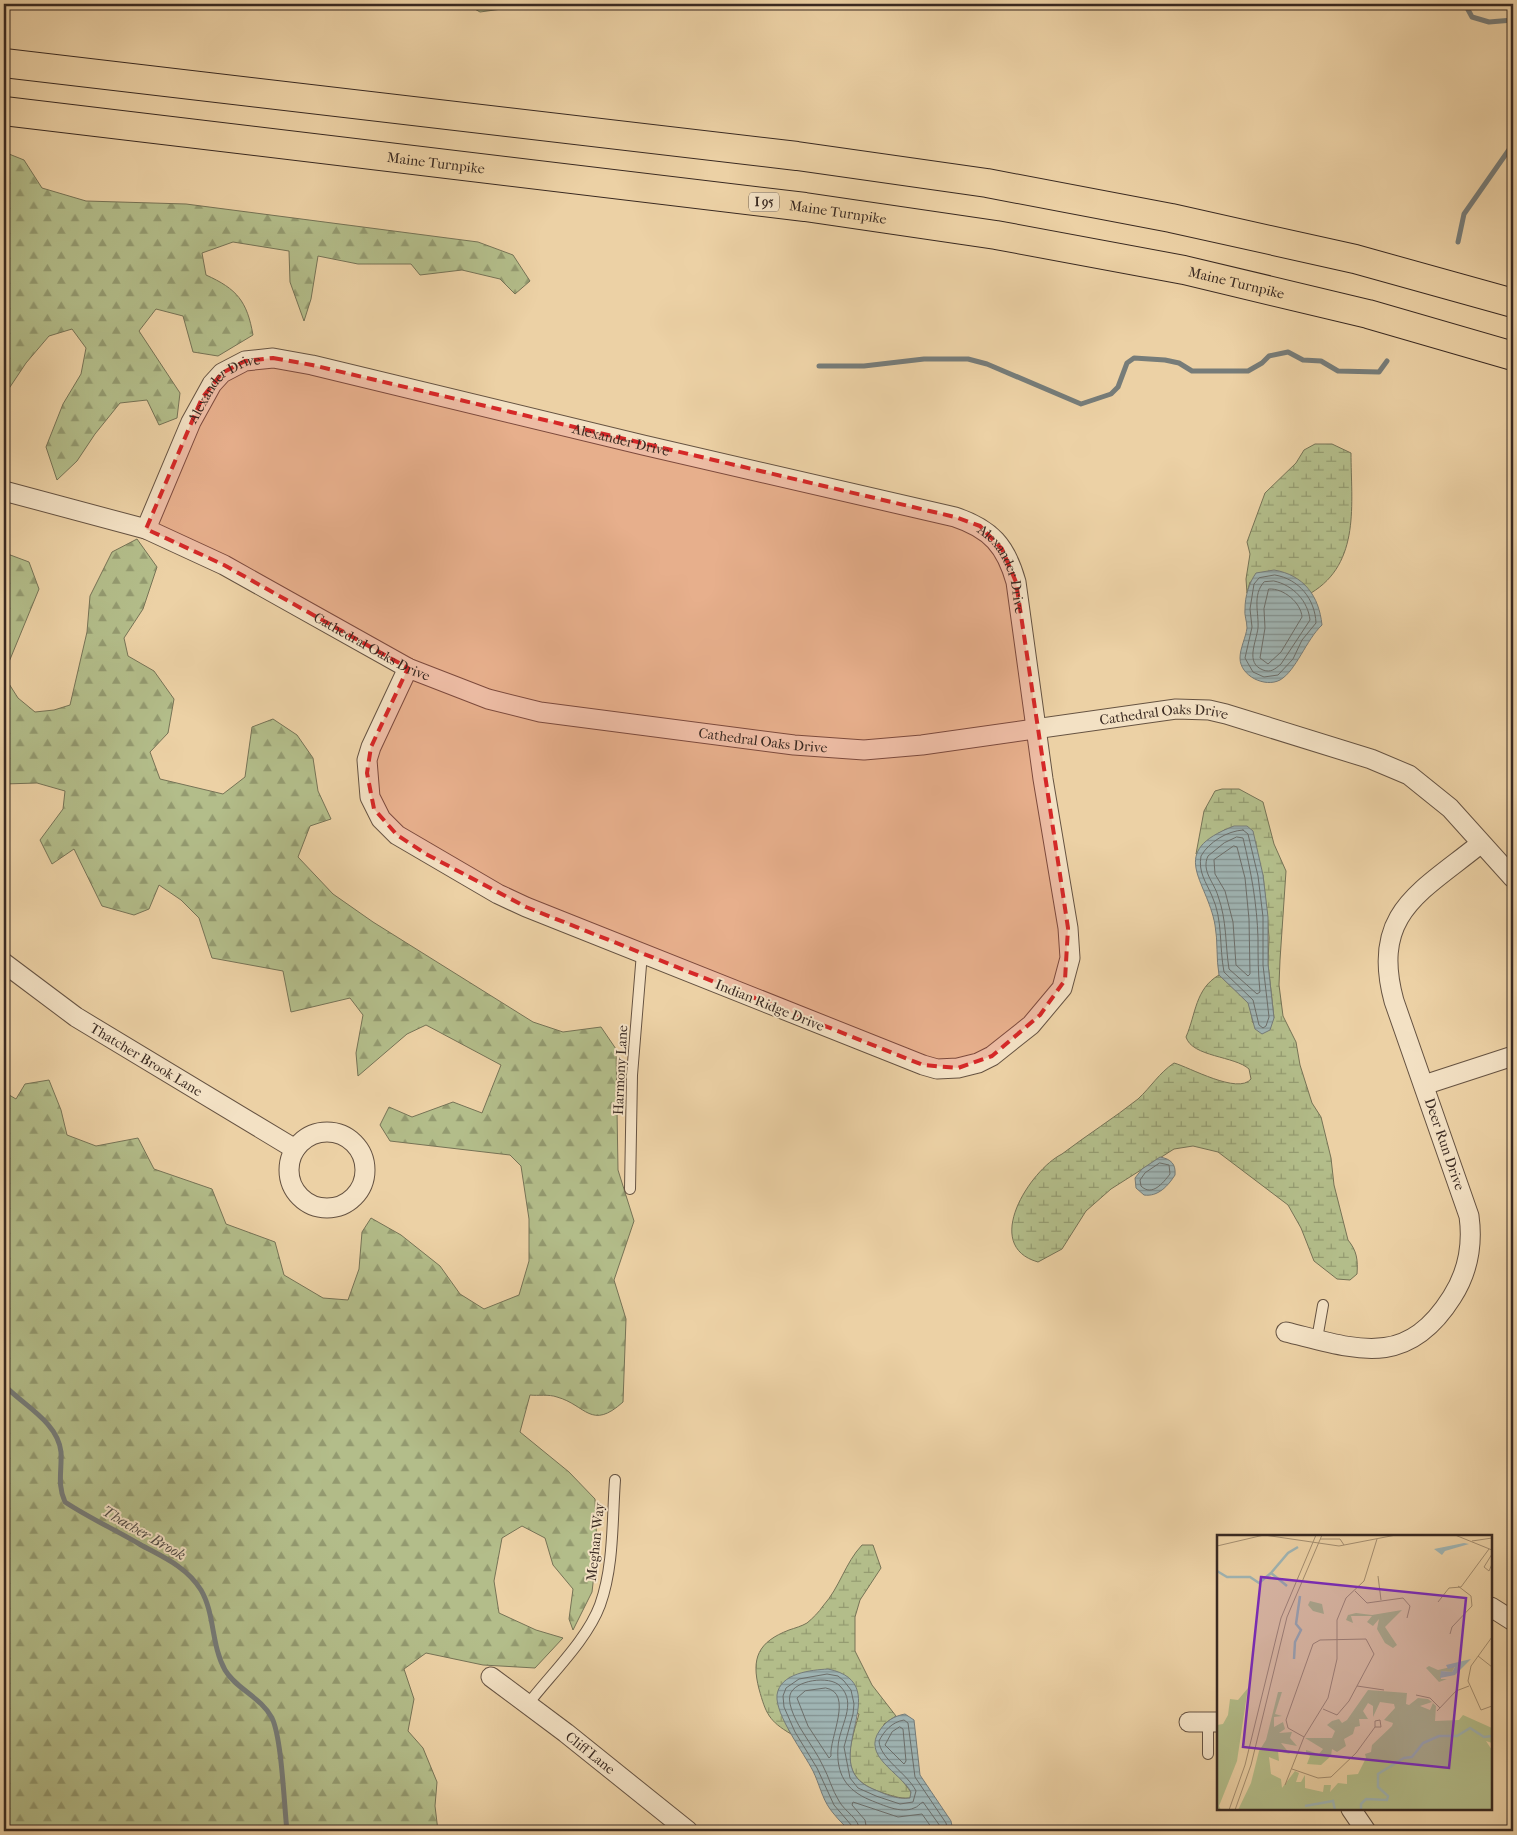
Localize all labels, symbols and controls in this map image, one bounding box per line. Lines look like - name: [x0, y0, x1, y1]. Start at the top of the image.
- street label: Maine Turnpike: [386, 149, 486, 178]
- road number: I 95: [749, 192, 779, 212]
- street label: Maine Turnpike: [788, 197, 888, 228]
- street label: Maine Turnpike: [1187, 263, 1286, 303]
- street label: Alexander Drive: [184, 351, 261, 427]
- street label: Alexander Drive: [570, 420, 671, 460]
- street label: Alexander Drive: [974, 520, 1028, 615]
- street label: Cathedral Oaks Drive: [311, 609, 433, 685]
- street label: Cathedral Oaks Drive: [1099, 701, 1230, 729]
- street label: Cathedral Oaks Drive: [697, 725, 828, 756]
- street label: Indian Ridge Drive: [713, 976, 827, 1035]
- street label: Thatcher Brook Lane: [87, 1019, 205, 1100]
- street label: Harmony Lane: [610, 1024, 631, 1116]
- street label: Deer Run Drive: [1421, 1096, 1468, 1193]
- street label: Meghan Way: [583, 1501, 608, 1582]
- water label: Thacher Brook: [99, 1502, 189, 1564]
- inset map: [1217, 1535, 1492, 1810]
- street label: Cliff Lane: [562, 1728, 618, 1778]

